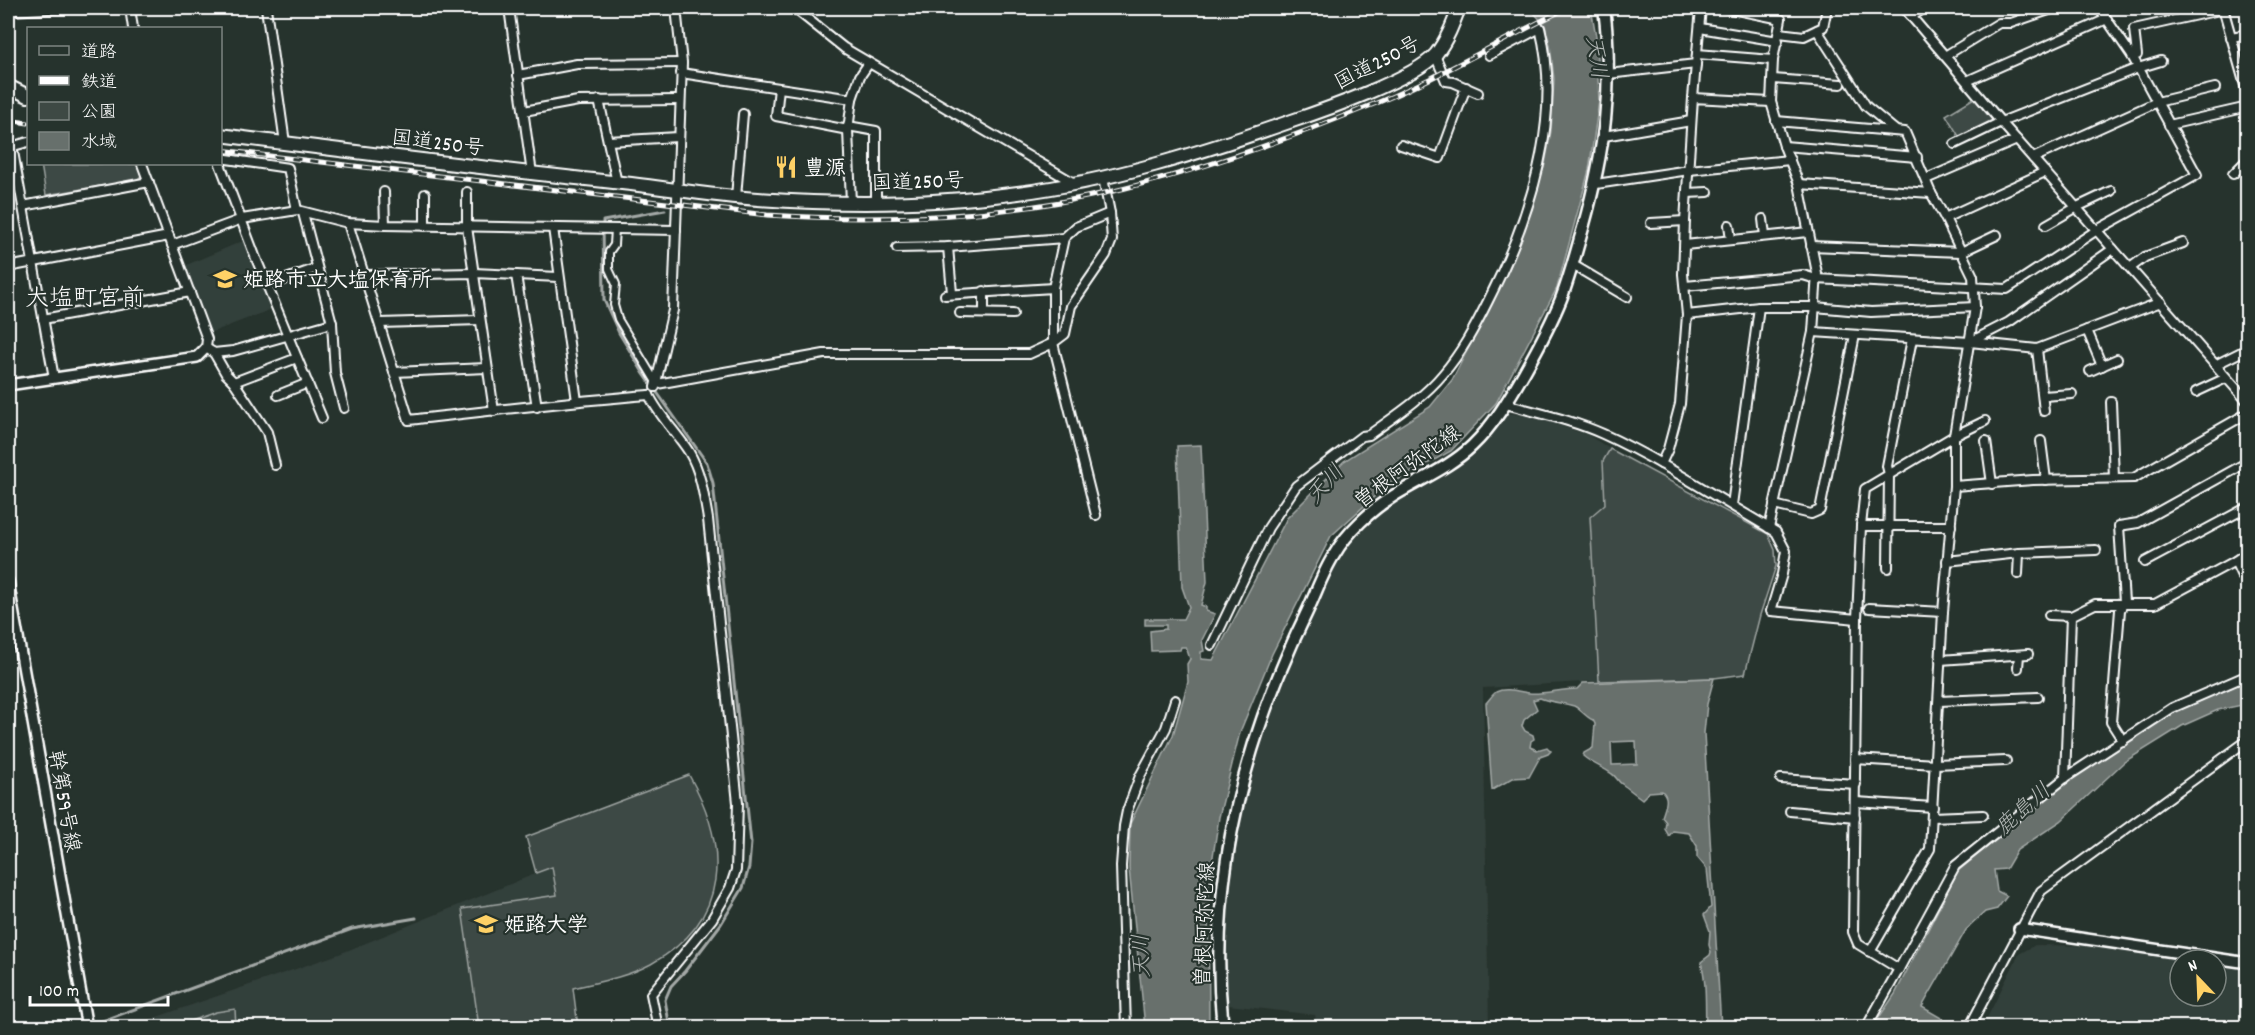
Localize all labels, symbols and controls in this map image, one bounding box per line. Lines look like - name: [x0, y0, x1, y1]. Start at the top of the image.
- legend: [27, 27, 222, 165]
- street label: 国道250号: [1330, 30, 1427, 99]
- water label: 天川: [1576, 33, 1613, 82]
- text: 道路: [81, 41, 117, 66]
- text: 鉄道: [81, 71, 117, 96]
- text: 公園: [81, 101, 117, 126]
- street label: 国道250号: [389, 124, 486, 166]
- text: 水域: [81, 131, 117, 156]
- restaurant icon: 豊源: [773, 154, 799, 180]
- place label: 豊源: [804, 155, 846, 185]
- street label: 国道250号: [871, 167, 965, 201]
- school or university icon: 姫路市立大塩保育所: [212, 266, 238, 292]
- place label: 姫路市立大塩保育所: [243, 267, 432, 297]
- district label: 大塩町宮前: [25, 283, 145, 317]
- street label: 曽根阿弥陀線: [1349, 419, 1469, 518]
- water label: 天川: [1300, 459, 1353, 512]
- street label: 幹第59号線: [38, 748, 86, 855]
- water label: 鹿島川: [1989, 777, 2059, 844]
- street label: 曽根阿弥陀線: [1190, 861, 1224, 988]
- school or university icon: 姫路大学: [473, 911, 499, 937]
- place label: 姫路大学: [504, 912, 588, 942]
- water label: 天川: [1127, 933, 1160, 978]
- north arrow: [2168, 948, 2228, 1008]
- text: N: [2185, 954, 2201, 979]
- scale bar: [30, 969, 168, 1007]
- text: 100 m: [39, 980, 79, 1005]

